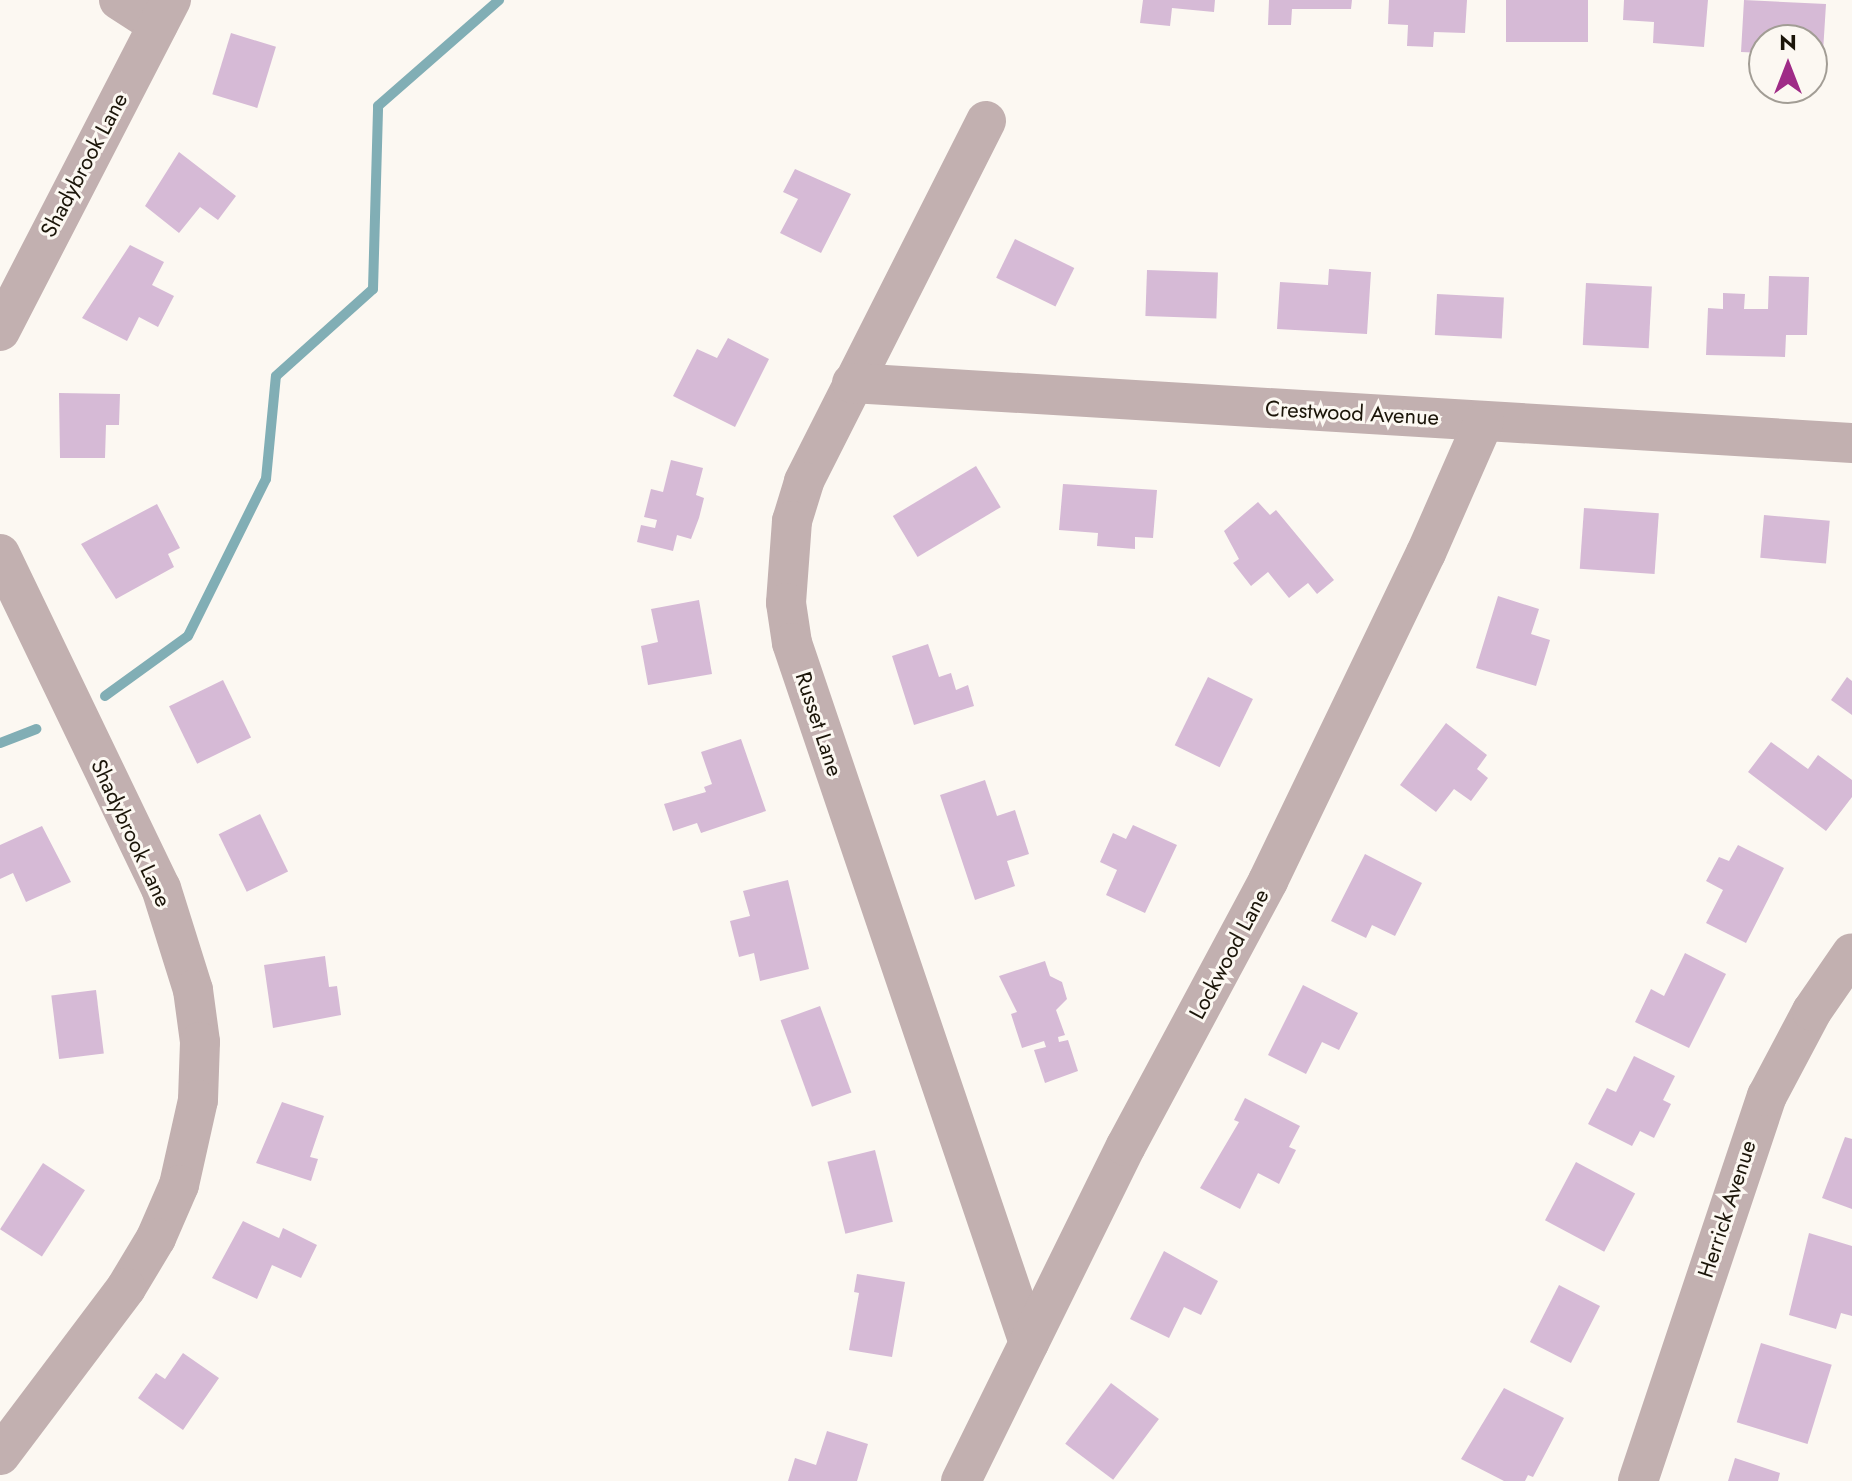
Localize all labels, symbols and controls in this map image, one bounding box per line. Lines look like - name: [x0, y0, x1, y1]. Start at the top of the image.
- north arrow: [1748, 24, 1828, 104]
- text: N: [1779, 26, 1797, 58]
- street label: Shadybrook Lane: [35, 88, 133, 242]
- street label: Crestwood Avenue: [1264, 395, 1440, 431]
- street label: Russet Lane: [790, 668, 848, 780]
- street label: Shadybrook Lane: [85, 755, 177, 911]
- street label: Lockwood Lane: [1184, 884, 1274, 1024]
- street label: Herrick Avenue: [1692, 1137, 1762, 1281]

